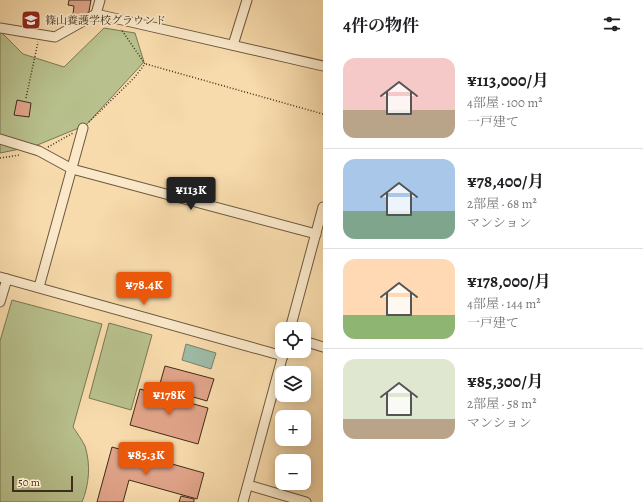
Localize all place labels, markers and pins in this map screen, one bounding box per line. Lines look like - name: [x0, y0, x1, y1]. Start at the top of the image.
- school or university icon: 篠山養護学校グラウンド: [20, 9, 42, 31]
- place label: 篠山養護学校グラウンド: [45, 13, 166, 28]
- pin: ¥113K: [163, 177, 219, 211]
- pin: ¥78.4K: [111, 272, 177, 306]
- pin: ¥178K: [141, 382, 197, 416]
- pin: ¥85.3K: [113, 442, 179, 476]

